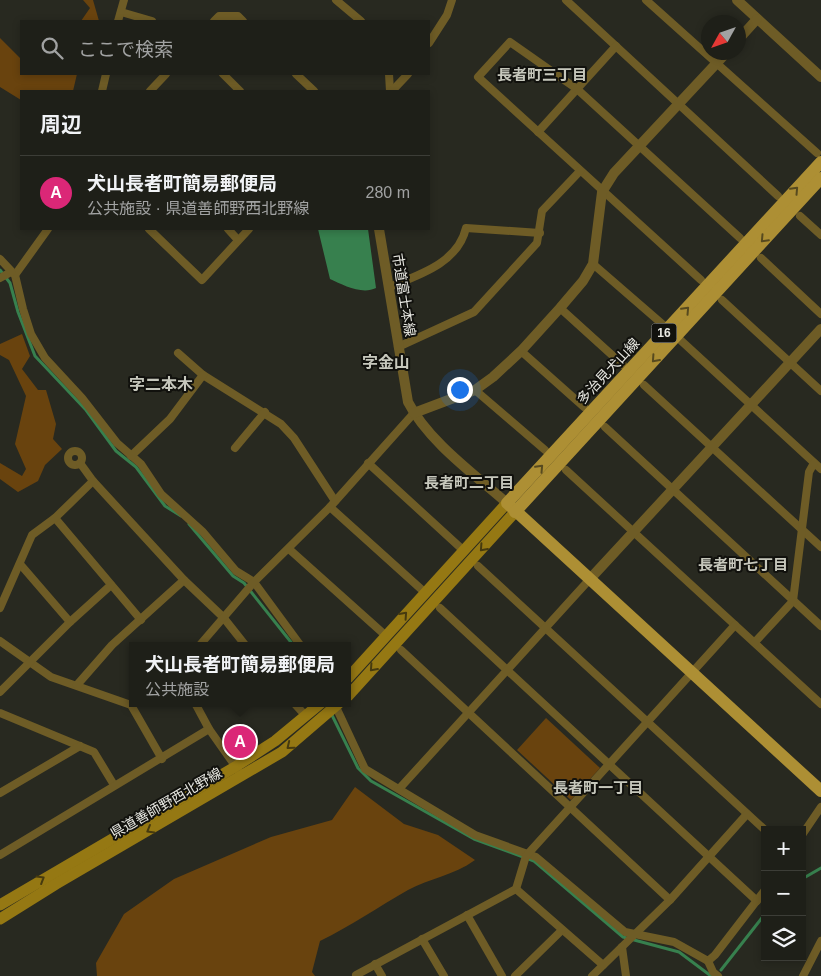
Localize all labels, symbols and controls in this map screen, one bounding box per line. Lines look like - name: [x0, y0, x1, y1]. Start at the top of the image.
- north arrow: [701, 15, 746, 60]
- search box: [20, 20, 430, 75]
- icon: search: [38, 34, 66, 62]
- text: ここで検索: [78, 39, 173, 60]
- district label: 長者町三丁目: [497, 66, 587, 83]
- text: 周辺: [40, 113, 82, 136]
- text: 犬山長者町簡易郵便局: [87, 173, 277, 194]
- text: A: [50, 184, 62, 201]
- text: 280 m: [366, 184, 410, 201]
- one-way arrow: [789, 186, 798, 195]
- text: 公共施設 · 県道善師野西北野線: [87, 200, 309, 217]
- one-way arrow: [761, 234, 770, 243]
- street label: 市道富士本線: [390, 252, 418, 338]
- one-way arrow: [680, 306, 689, 315]
- road number: 16: [652, 323, 676, 342]
- street label: 多治見犬山線: [574, 335, 642, 407]
- district label: 字金山: [362, 354, 410, 371]
- one-way arrow: [652, 354, 661, 363]
- district label: 字二本木: [129, 376, 193, 393]
- your location: [447, 377, 473, 403]
- one-way arrow: [534, 464, 543, 473]
- district label: 長者町二丁目: [424, 474, 514, 491]
- one-way arrow: [479, 542, 488, 551]
- district label: 長者町七丁目: [698, 556, 788, 573]
- one-way arrow: [398, 612, 407, 621]
- popup: [129, 642, 351, 707]
- text: 犬山長者町簡易郵便局: [145, 654, 335, 675]
- one-way arrow: [370, 663, 379, 672]
- text: 公共施設: [145, 681, 209, 698]
- pin: A: [224, 723, 256, 761]
- one-way arrow: [286, 741, 295, 750]
- street label: 県道善師野西北野線: [107, 765, 225, 841]
- district label: 長者町一丁目: [553, 779, 643, 796]
- one-way arrow: [147, 823, 156, 833]
- map controls: [761, 826, 806, 961]
- button: +: [761, 826, 806, 871]
- button: −: [761, 871, 806, 916]
- one-way arrow: [36, 876, 45, 886]
- button: layers: [761, 916, 806, 961]

